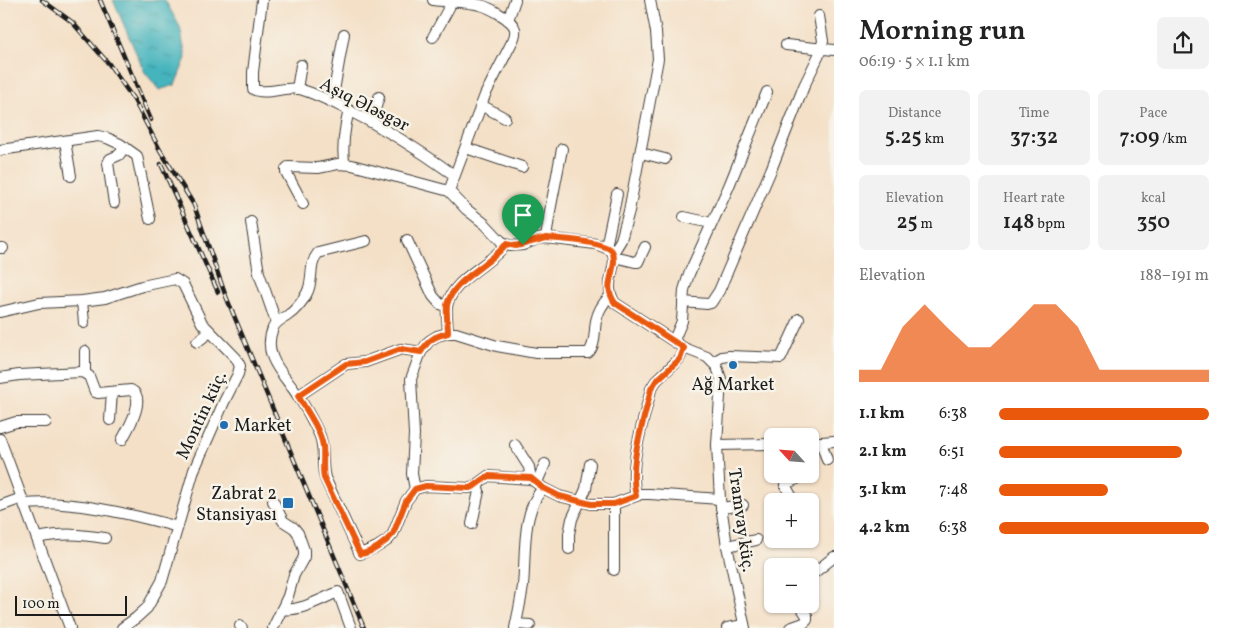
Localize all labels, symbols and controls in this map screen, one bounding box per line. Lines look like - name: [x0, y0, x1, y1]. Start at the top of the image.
- text: Morning run: [859, 12, 1026, 51]
- button: share: [1157, 17, 1209, 69]
- text: 06:19 · 5 × 1.1 km: [859, 51, 970, 73]
- street label: Aşıq Ələsgər: [315, 72, 414, 139]
- text: Distance: [888, 104, 941, 123]
- text: Time: [1019, 104, 1049, 123]
- text: Pace: [1139, 104, 1167, 123]
- text: 5.25: [885, 123, 922, 152]
- text: 37:32: [1010, 123, 1058, 152]
- text: 7:09: [1119, 123, 1159, 152]
- text: km: [922, 130, 944, 149]
- text: /km: [1159, 130, 1187, 149]
- text: Elevation: [886, 189, 944, 208]
- text: Heart rate: [1003, 189, 1065, 208]
- text: kcal: [1141, 189, 1166, 208]
- pin: [502, 194, 544, 245]
- icon: arrive: [509, 201, 537, 229]
- text: 25: [896, 208, 918, 237]
- text: 148: [1003, 208, 1034, 237]
- text: 350: [1137, 208, 1170, 237]
- text: m: [918, 215, 933, 234]
- text: bpm: [1034, 215, 1065, 234]
- text: Elevation: [859, 265, 926, 287]
- text: 188–191 m: [1139, 265, 1209, 287]
- marker: Ağ Market: [727, 359, 739, 371]
- street label: Montin küç.: [171, 367, 234, 464]
- place label: Ağ Market: [691, 373, 775, 398]
- text: 1.1 km: [859, 403, 905, 425]
- text: 6:38: [939, 403, 967, 425]
- place label: Market: [234, 414, 292, 439]
- marker: Market: [218, 419, 230, 431]
- north arrow: [764, 428, 819, 482]
- map controls: [764, 428, 819, 613]
- text: 2.1 km: [859, 441, 907, 463]
- text: 6:51: [939, 441, 965, 463]
- street label: Tramvay küç.: [721, 467, 760, 574]
- text: 3.1 km: [859, 479, 907, 501]
- text: 7:48: [939, 479, 968, 501]
- place label: Zabrat 2 Stansiyası: [196, 482, 277, 528]
- button: +: [764, 493, 819, 548]
- marker: Zabrat 2 Stansiyası: [281, 496, 295, 510]
- text: 4.2 km: [859, 517, 910, 539]
- text: 6:38: [939, 517, 967, 539]
- button: −: [764, 558, 819, 613]
- scale bar: [15, 593, 128, 616]
- text: 100 m: [22, 595, 60, 614]

